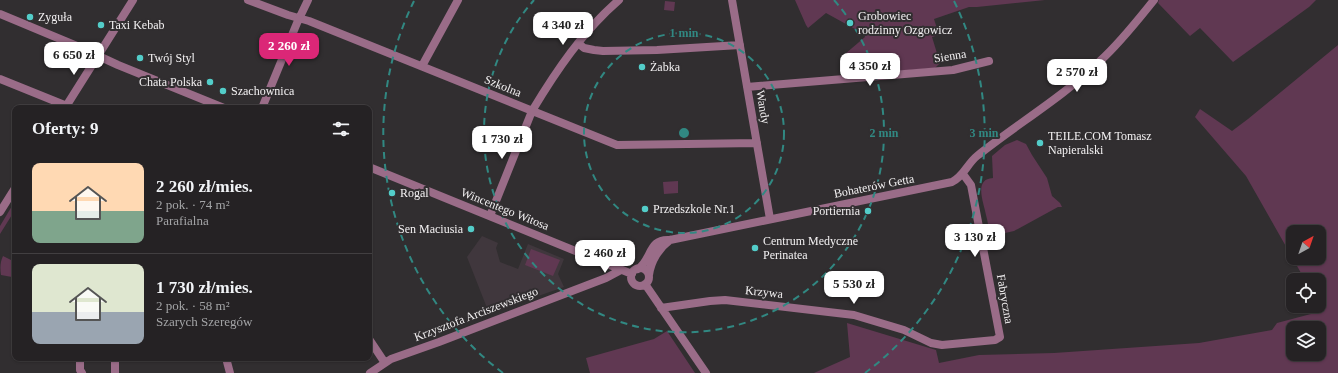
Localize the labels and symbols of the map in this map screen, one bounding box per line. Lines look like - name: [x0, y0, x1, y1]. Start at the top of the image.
- place label: Grobowiec rodzinny Ozgowicz: [858, 9, 952, 37]
- place label: Zyguła: [38, 10, 73, 24]
- marker: Zyguła: [25, 12, 35, 22]
- pin: 4 340 zł: [522, 12, 604, 46]
- place label: Taxi Kebab: [109, 18, 164, 32]
- marker: Grobowiec rodzinny Ozgowicz: [845, 18, 855, 28]
- marker: Taxi Kebab: [96, 20, 106, 30]
- text: 1 min: [669, 26, 699, 40]
- pin: 2 260 zł: [248, 33, 330, 67]
- pin: 6 650 zł: [33, 42, 115, 76]
- street label: Sienna: [933, 46, 968, 65]
- place label: Twój Styl: [148, 51, 196, 65]
- marker: Twój Styl: [135, 53, 145, 63]
- pin: 4 350 zł: [829, 53, 911, 87]
- pin: 2 570 zł: [1036, 59, 1118, 93]
- place label: Żabka: [650, 60, 681, 74]
- marker: Żabka: [637, 62, 647, 72]
- street label: Szkolna: [482, 72, 524, 100]
- place label: Chata Polska: [139, 75, 203, 89]
- marker: Chata Polska: [205, 77, 215, 87]
- place label: Szachownica: [231, 84, 295, 98]
- marker: Szachownica: [218, 86, 228, 96]
- street label: Wandy: [753, 89, 773, 125]
- pin: 1 730 zł: [461, 126, 543, 160]
- centre of rings: [677, 126, 691, 140]
- text: 2 min: [869, 126, 899, 140]
- text: 3 min: [969, 126, 999, 140]
- place label: TEILE.COM Tomasz Napieralski: [1048, 129, 1152, 157]
- marker: TEILE.COM Tomasz Napieralski: [1035, 138, 1045, 148]
- street label: Bohaterów Getta: [833, 171, 916, 201]
- street label: Wincentego Witosa: [459, 185, 552, 233]
- place label: Rogal: [400, 186, 429, 200]
- marker: Rogal: [387, 188, 397, 198]
- place label: Przedszkole Nr.1: [653, 202, 735, 216]
- marker: Przedszkole Nr.1: [640, 204, 650, 214]
- place label: Portiernia: [813, 204, 861, 218]
- marker: Portiernia: [863, 206, 873, 216]
- place label: Sen Maciusia: [398, 222, 464, 236]
- marker: Sen Maciusia: [466, 224, 476, 234]
- pin: 3 130 zł: [934, 224, 1016, 258]
- north arrow: [1286, 225, 1326, 265]
- place label: Centrum Medyczne Perinatea: [763, 234, 858, 262]
- pin: 2 460 zł: [564, 240, 646, 274]
- marker: Centrum Medyczne Perinatea: [750, 243, 760, 253]
- pin: 5 530 zł: [813, 271, 895, 305]
- street label: Fabryczna: [994, 273, 1016, 325]
- street label: Krzywa: [744, 283, 784, 301]
- street label: Krzysztofa Arciszewskiego: [412, 284, 540, 344]

